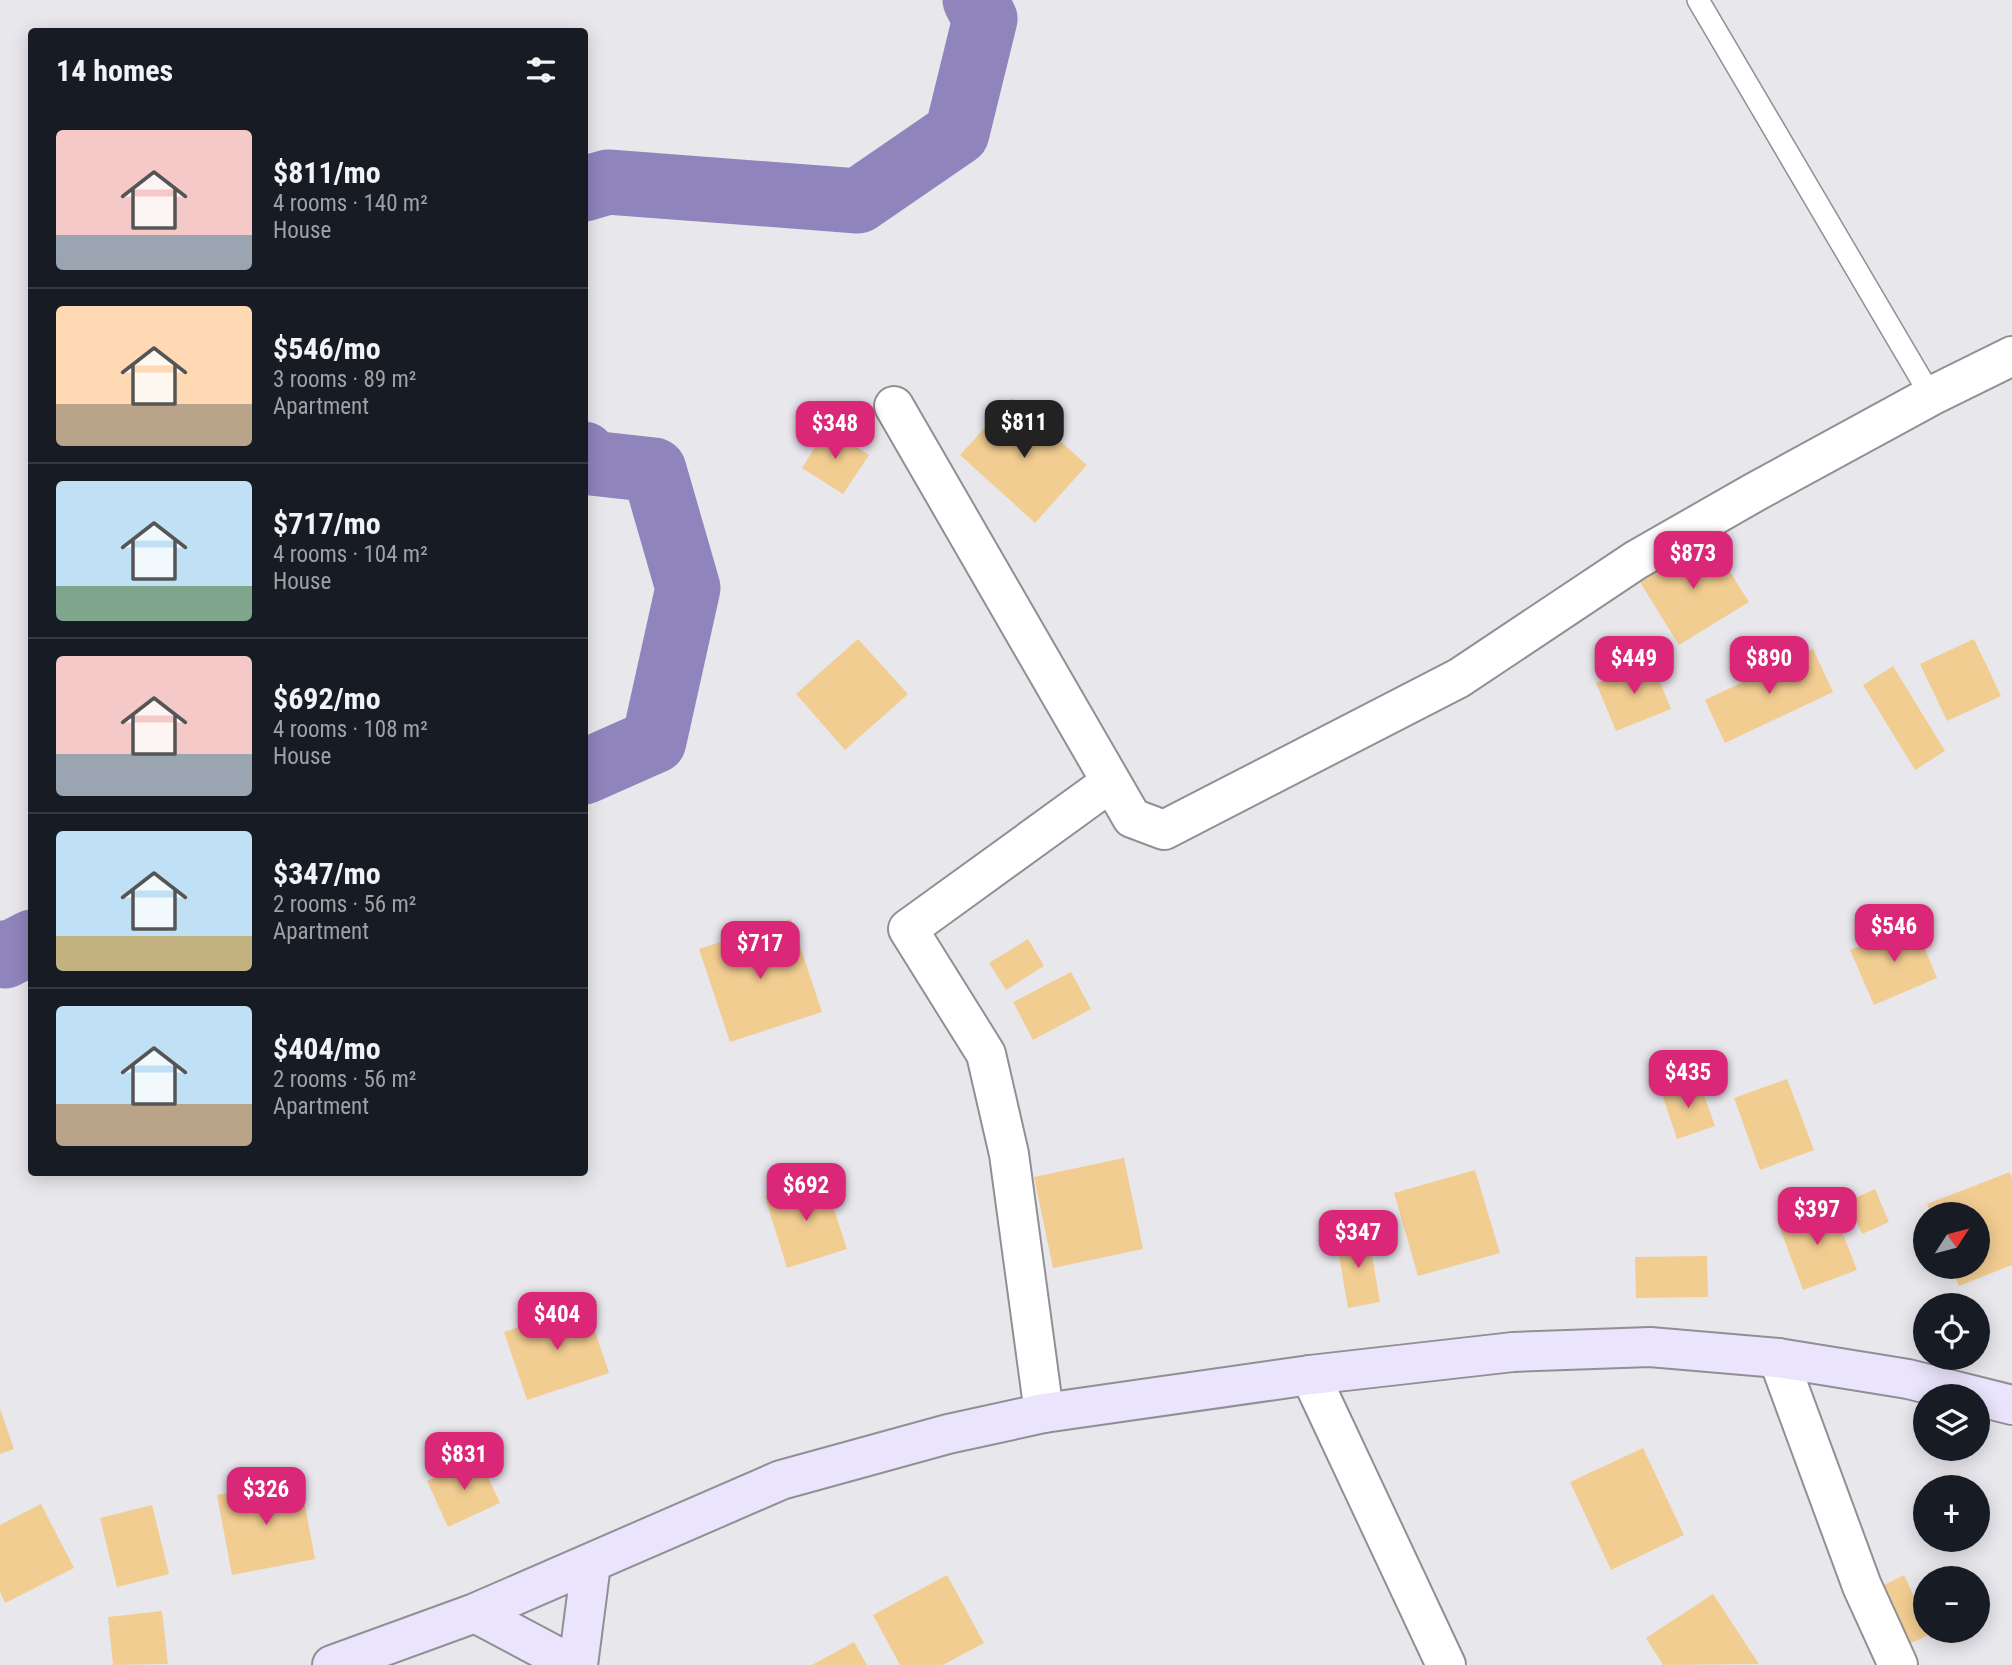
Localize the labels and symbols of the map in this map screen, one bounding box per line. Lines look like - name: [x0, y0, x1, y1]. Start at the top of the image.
- pin: $811: [983, 400, 1065, 460]
- pin: $348: [794, 402, 876, 461]
- pin: $873: [1652, 532, 1734, 591]
- pin: $449: [1593, 636, 1675, 696]
- pin: $890: [1728, 636, 1810, 696]
- pin: $546: [1853, 904, 1935, 964]
- pin: $717: [719, 922, 801, 981]
- pin: $435: [1647, 1050, 1729, 1110]
- pin: $692: [765, 1164, 847, 1223]
- pin: $397: [1776, 1188, 1858, 1247]
- north arrow: [1913, 1202, 1990, 1279]
- pin: $347: [1317, 1210, 1399, 1270]
- pin: $404: [516, 1292, 598, 1352]
- pin: $831: [423, 1432, 505, 1492]
- pin: $326: [225, 1468, 307, 1527]

